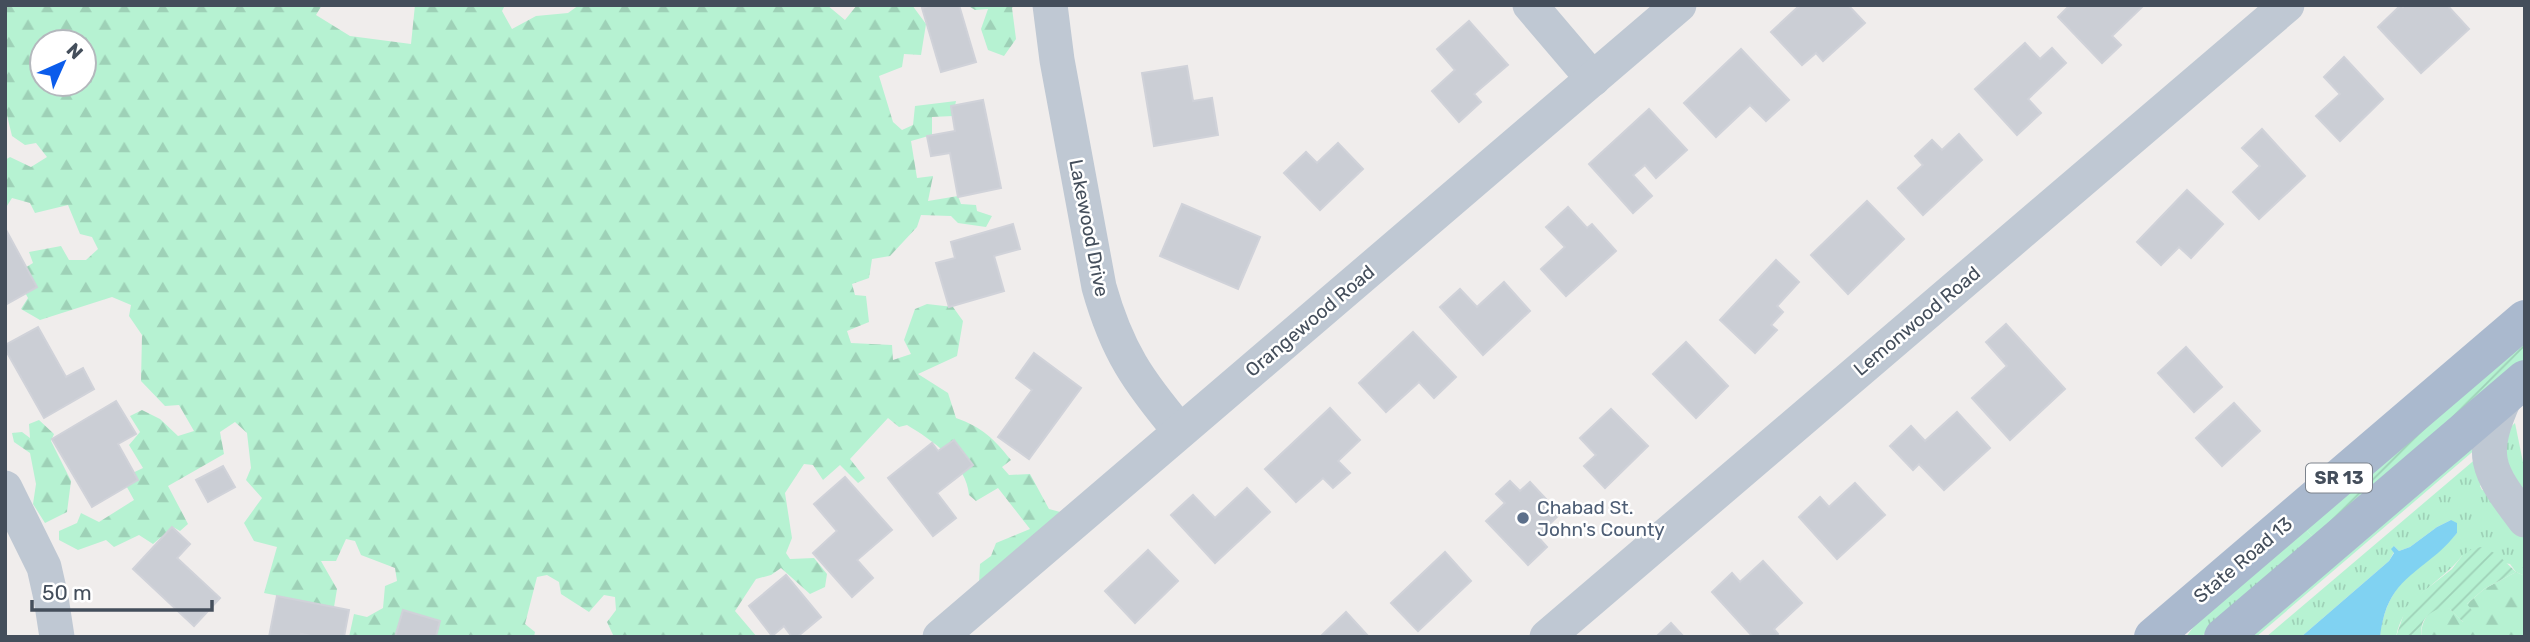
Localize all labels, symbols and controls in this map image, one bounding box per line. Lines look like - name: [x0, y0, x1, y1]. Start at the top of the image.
- north arrow: [28, 28, 98, 98]
- text: N: [62, 38, 88, 64]
- street label: Lakewood Drive: [1064, 157, 1114, 299]
- street label: Orangewood Road: [1241, 260, 1379, 382]
- street label: Lemonwood Road: [1849, 261, 1985, 381]
- road number: SR 13: [2306, 464, 2372, 492]
- place label: Chabad St. John's County: [1537, 496, 1665, 541]
- marker: Chabad St. John's County: [1515, 510, 1531, 526]
- street label: State Road 13: [2189, 512, 2297, 608]
- scale bar: [32, 568, 212, 612]
- text: 50 m: [42, 580, 92, 605]

